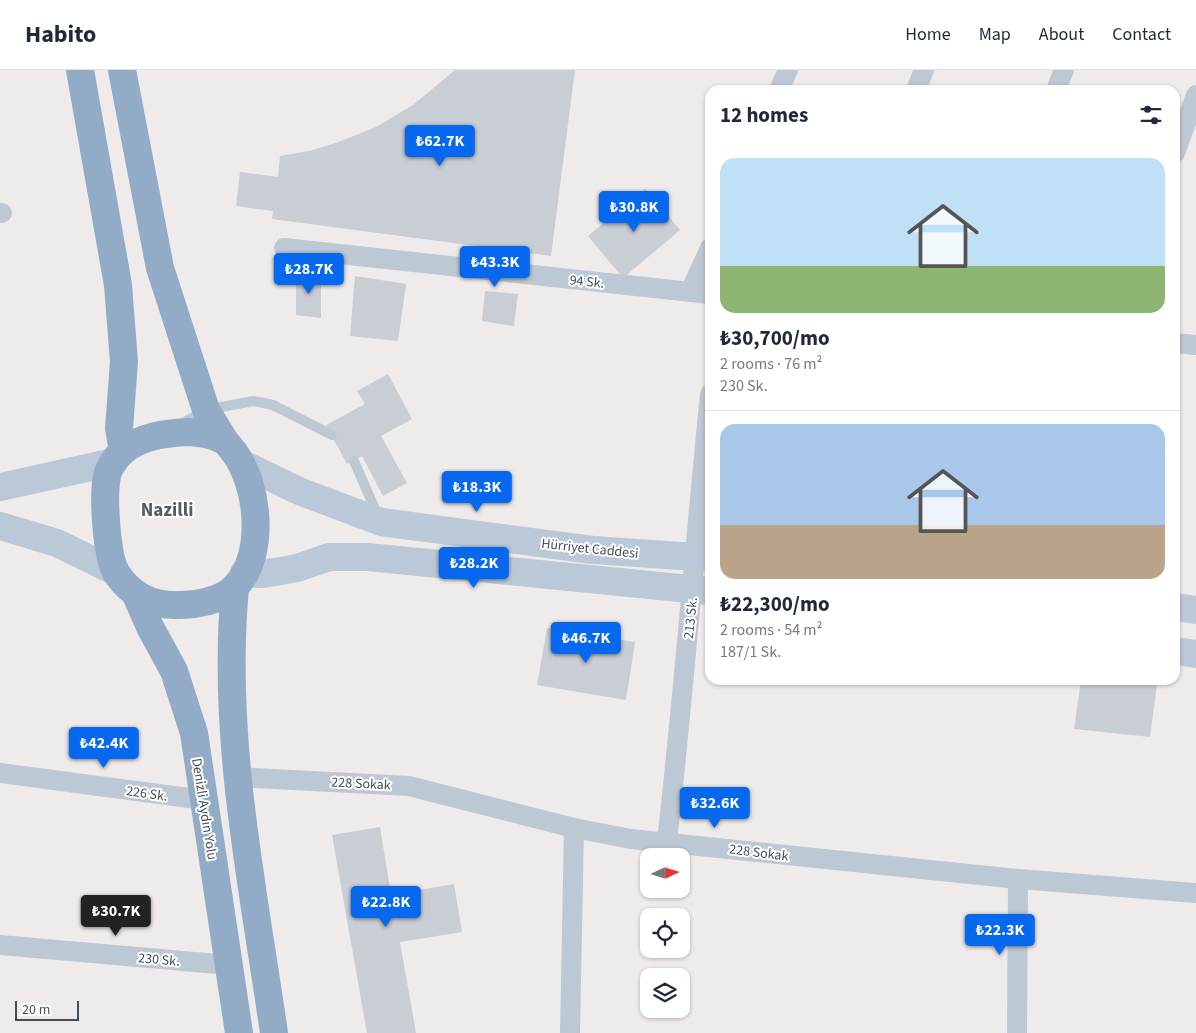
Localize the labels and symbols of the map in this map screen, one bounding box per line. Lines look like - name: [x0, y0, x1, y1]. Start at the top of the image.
- pin: ₺62.7K: [399, 124, 481, 167]
- pin: ₺30.8K: [593, 190, 675, 233]
- pin: ₺43.3K: [454, 246, 536, 288]
- pin: ₺28.7K: [268, 252, 350, 295]
- street label: 94 Sk.: [569, 270, 605, 294]
- pin: ₺18.3K: [436, 470, 518, 513]
- district label: Nazilli: [141, 497, 193, 524]
- street label: Hürriyet Caddesi: [540, 534, 639, 564]
- pin: ₺28.2K: [433, 546, 515, 589]
- street label: 213 Sk.: [679, 596, 703, 640]
- pin: ₺46.7K: [545, 622, 627, 664]
- pin: ₺42.4K: [63, 726, 145, 769]
- street label: Denizli Aydın Yolu: [186, 757, 222, 862]
- street label: 228 Sokak: [331, 772, 391, 796]
- street label: 226 Sk.: [125, 781, 169, 807]
- pin: ₺32.6K: [674, 786, 756, 829]
- street label: 228 Sokak: [728, 839, 790, 867]
- north arrow: [640, 848, 690, 898]
- pin: ₺22.8K: [345, 886, 427, 928]
- pin: ₺30.7K: [75, 894, 157, 937]
- pin: ₺22.3K: [959, 914, 1041, 956]
- street label: 230 Sk.: [137, 948, 181, 972]
- scale bar: [15, 998, 79, 1021]

